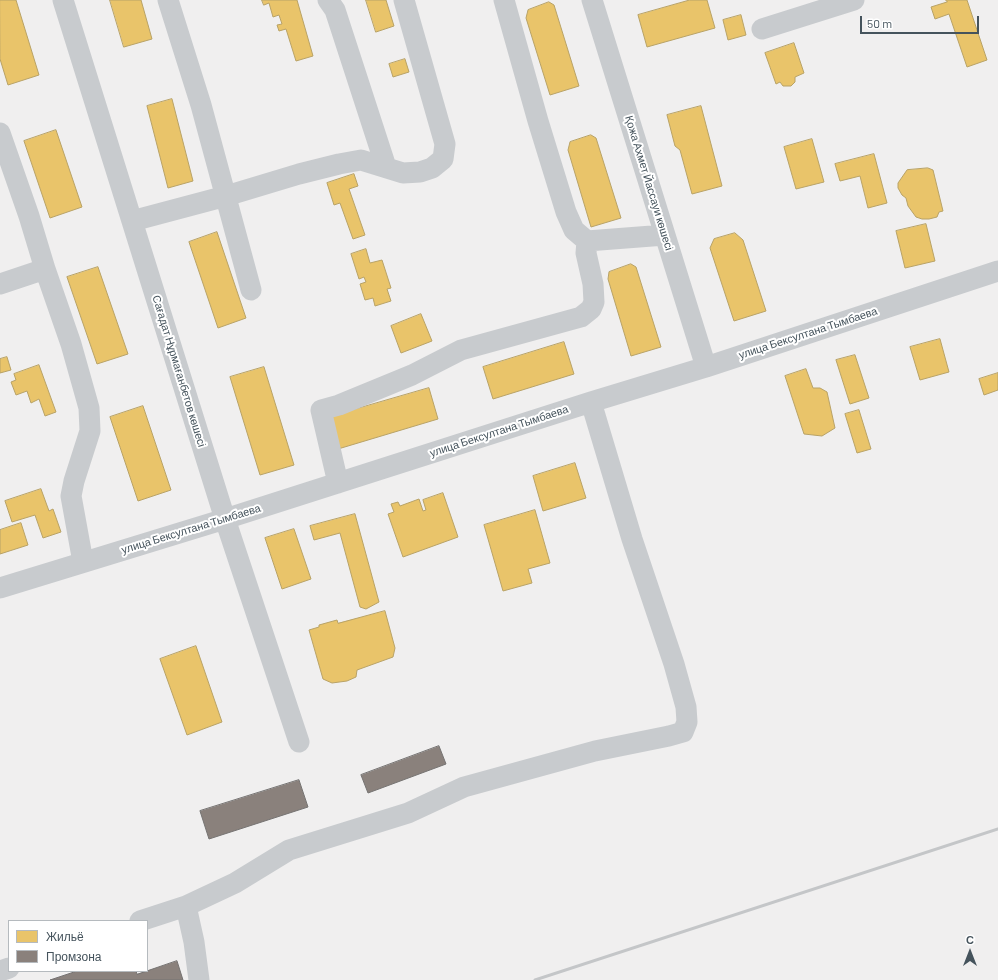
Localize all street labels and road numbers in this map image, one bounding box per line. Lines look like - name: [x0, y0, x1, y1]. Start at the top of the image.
- street label: Қожа Ахмет Йассауи көшесі: [622, 114, 676, 252]
- street label: Сағадат Нұрмағанбетов көшесі: [150, 293, 208, 449]
- street label: улица Бексултана Тымбаева: [737, 304, 879, 362]
- street label: улица Бексултана Тымбаева: [428, 402, 570, 460]
- street label: улица Бексултана Тымбаева: [120, 501, 262, 557]

